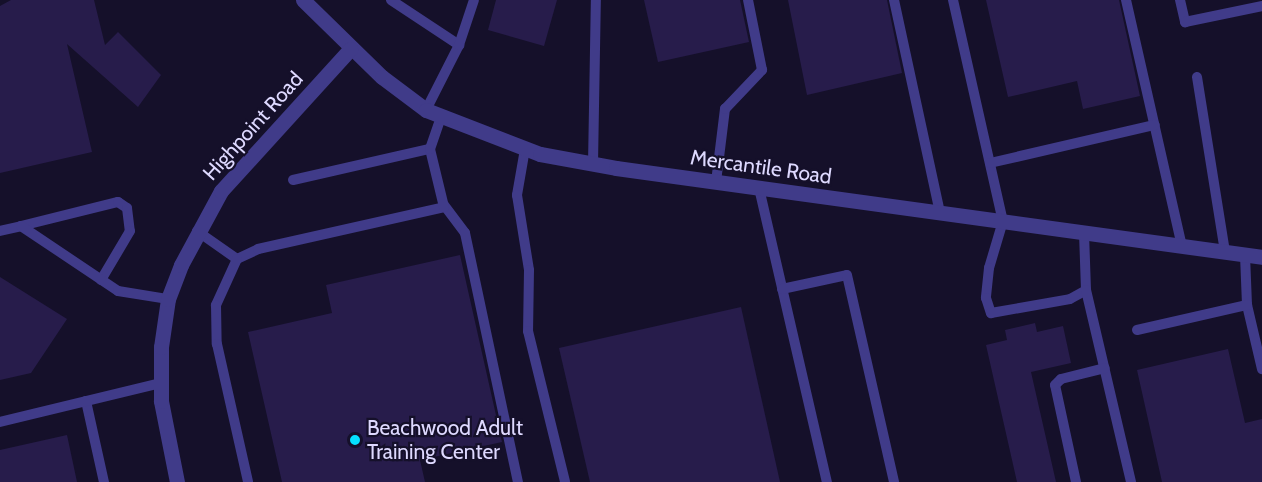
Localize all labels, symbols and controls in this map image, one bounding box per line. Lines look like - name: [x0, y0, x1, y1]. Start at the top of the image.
- street label: Highpoint Road: [198, 66, 308, 186]
- street label: Mercantile Road: [689, 145, 833, 189]
- place label: Beachwood Adult Training Center: [367, 415, 523, 465]
- marker: Beachwood Adult Training Center: [348, 433, 362, 447]

